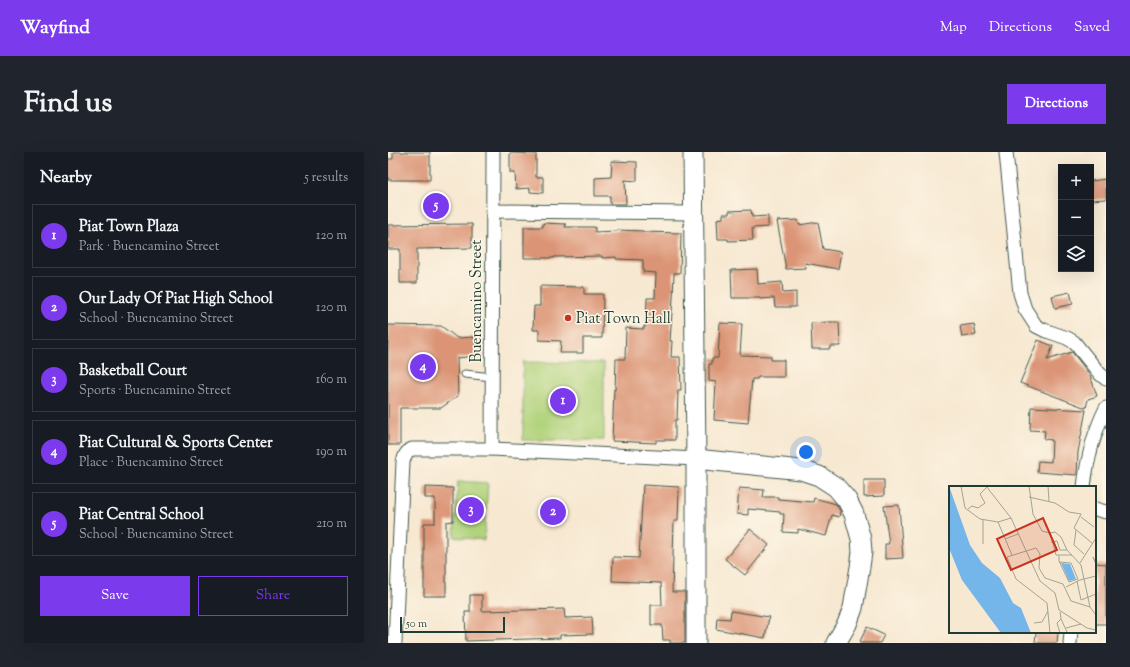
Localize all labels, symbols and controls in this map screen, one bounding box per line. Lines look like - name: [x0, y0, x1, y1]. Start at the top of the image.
- text: Wayfind: [20, 15, 90, 42]
- text: Map: [940, 18, 967, 38]
- text: Directions: [989, 18, 1052, 38]
- text: Saved: [1074, 18, 1110, 38]
- text: Find us: [24, 84, 112, 124]
- button: Directions: [1007, 84, 1106, 124]
- map controls: [1058, 164, 1094, 272]
- button: +: [1058, 164, 1094, 200]
- text: Nearby: [40, 166, 92, 190]
- text: 5 results: [304, 169, 348, 187]
- pin: 5: [423, 191, 449, 221]
- button: −: [1058, 200, 1094, 236]
- text: Piat Town Plaza: [79, 217, 179, 238]
- text: 1: [52, 227, 56, 245]
- text: 120 m: [316, 227, 347, 245]
- button: layers: [1058, 236, 1094, 272]
- text: Park · Buencamino Street: [79, 238, 219, 256]
- street label: Buencamino Street: [467, 239, 488, 363]
- text: Our Lady Of Piat High School: [79, 289, 273, 310]
- text: 2: [51, 299, 57, 317]
- text: 120 m: [316, 299, 347, 317]
- place label: Piat Town Hall: [576, 309, 671, 330]
- text: School · Buencamino Street: [79, 310, 233, 328]
- marker: Piat Town Hall: [563, 313, 573, 323]
- pin: 4: [410, 352, 436, 382]
- text: Basketball Court: [79, 361, 187, 382]
- text: 3: [51, 371, 57, 389]
- text: 160 m: [316, 371, 347, 389]
- text: Sports · Buencamino Street: [79, 382, 231, 400]
- pin: 1: [550, 386, 576, 416]
- text: Piat Cultural & Sports Center: [79, 433, 273, 454]
- your location: [796, 442, 816, 462]
- text: 4: [51, 443, 57, 461]
- text: 190 m: [316, 443, 347, 461]
- text: Place · Buencamino Street: [79, 454, 223, 472]
- inset map: [949, 486, 1096, 633]
- pin: 3: [458, 495, 484, 525]
- pin: 2: [540, 497, 566, 527]
- text: Piat Central School: [79, 505, 204, 526]
- text: 5: [52, 515, 56, 533]
- text: 210 m: [316, 515, 347, 533]
- text: School · Buencamino Street: [79, 526, 233, 544]
- button: Save: [40, 576, 190, 616]
- button: Share: [198, 576, 348, 616]
- scale bar: [400, 615, 505, 634]
- text: 50 m: [406, 616, 427, 632]

